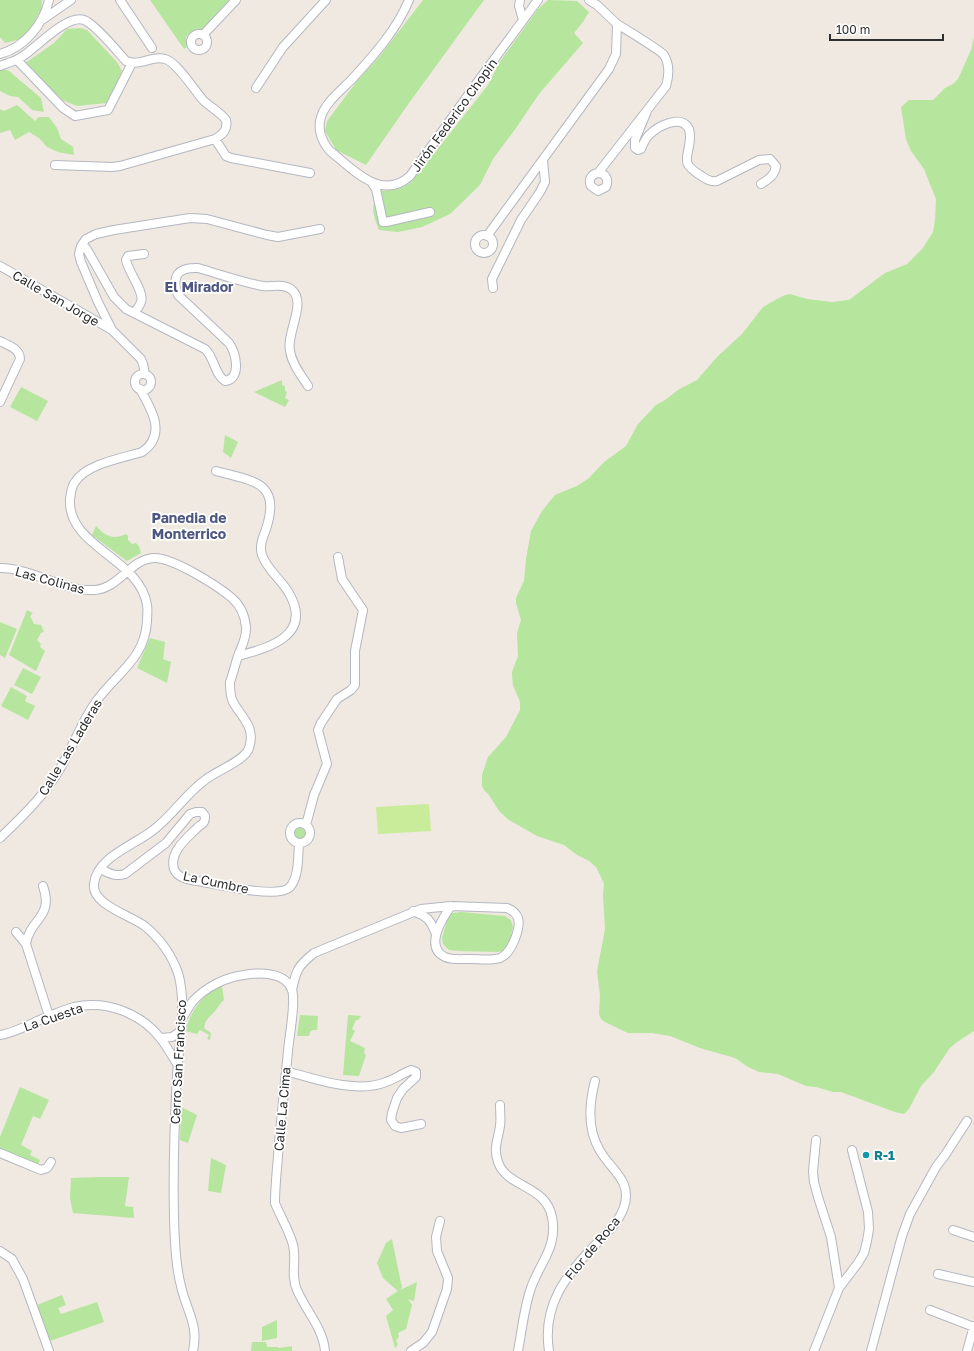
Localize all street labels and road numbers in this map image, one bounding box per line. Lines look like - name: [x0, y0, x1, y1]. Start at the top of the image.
- street label: Jirón Federico Chopin: [408, 55, 500, 175]
- street label: Calle San Jorge: [10, 267, 102, 329]
- street label: Las Colinas: [13, 563, 87, 597]
- street label: Calle Las Laderas: [35, 696, 105, 798]
- street label: La Cumbre: [182, 867, 250, 897]
- street label: La Cuesta: [21, 999, 85, 1035]
- street label: Cerro San Francisco: [167, 999, 189, 1125]
- street label: Calle La Cima: [270, 1066, 294, 1152]
- street label: Flor de Roca: [561, 1213, 623, 1283]

